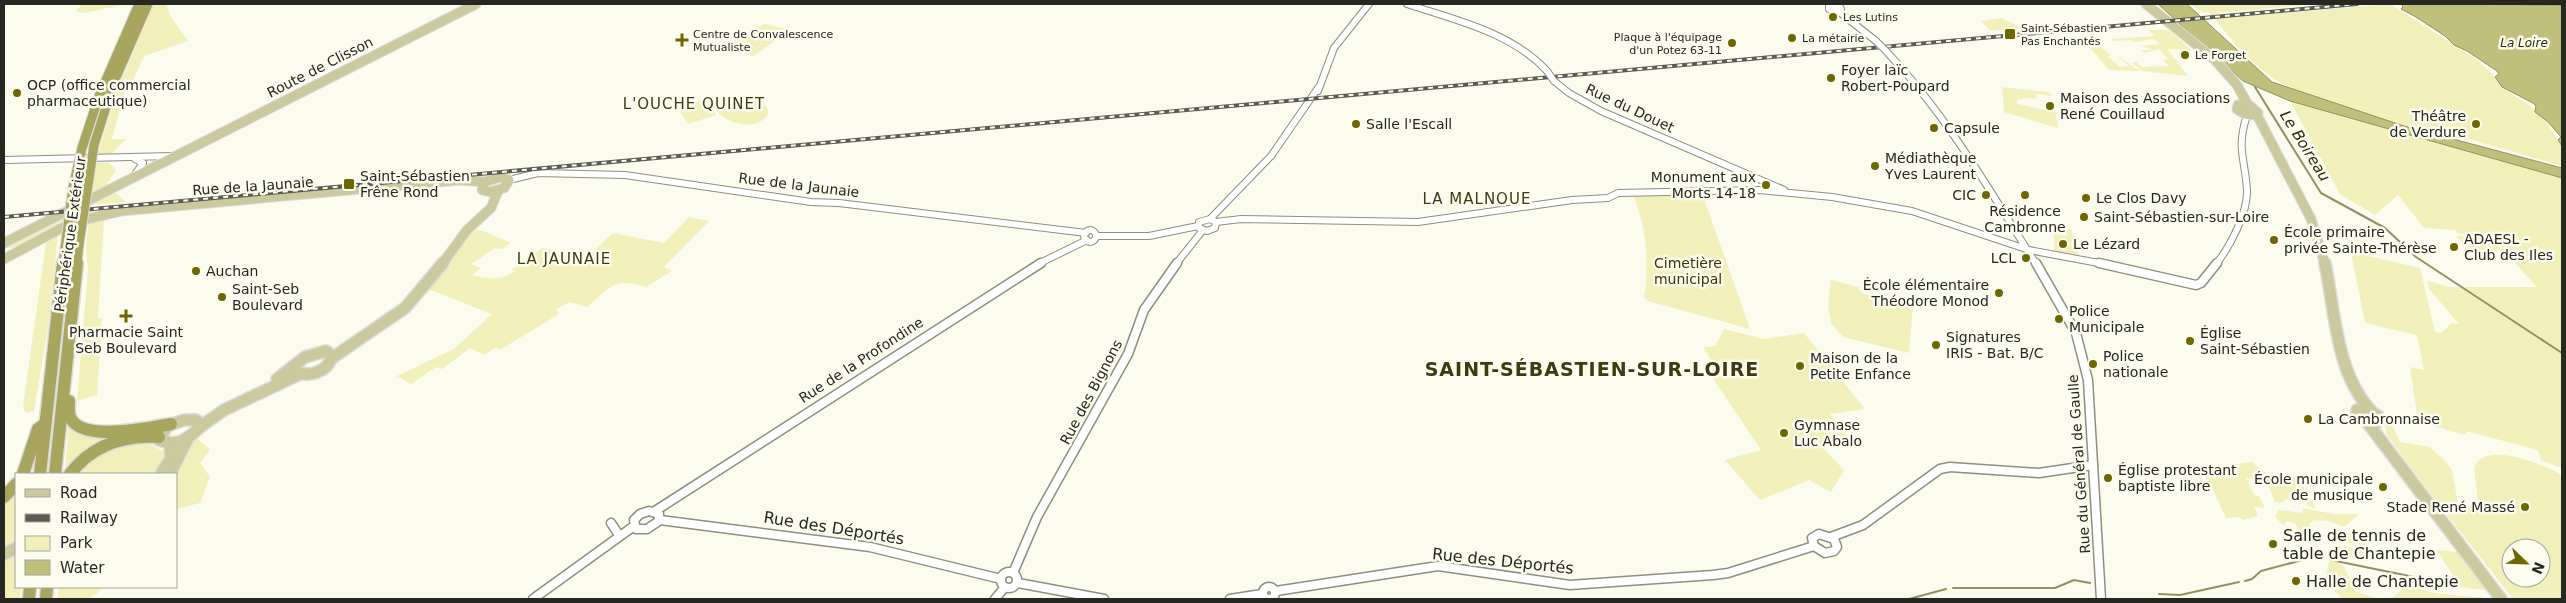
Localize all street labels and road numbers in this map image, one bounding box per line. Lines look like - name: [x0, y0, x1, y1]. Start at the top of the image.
- street label: Route de Clisson: [264, 33, 376, 101]
- street label: Rue du Douet: [1583, 81, 1677, 136]
- street label: Périphérique Extérieur: [51, 155, 89, 313]
- street label: Rue de la Jaunaie: [738, 170, 860, 200]
- street label: Rue de la Jaunaie: [192, 174, 314, 198]
- street label: Rue de la Profondine: [796, 314, 926, 406]
- street label: Rue des Bignons: [1057, 337, 1125, 447]
- street label: Rue du Général de Gaulle: [2065, 374, 2093, 554]
- street label: Rue des Déportés: [762, 508, 906, 548]
- street label: Rue des Déportés: [1431, 544, 1575, 578]

